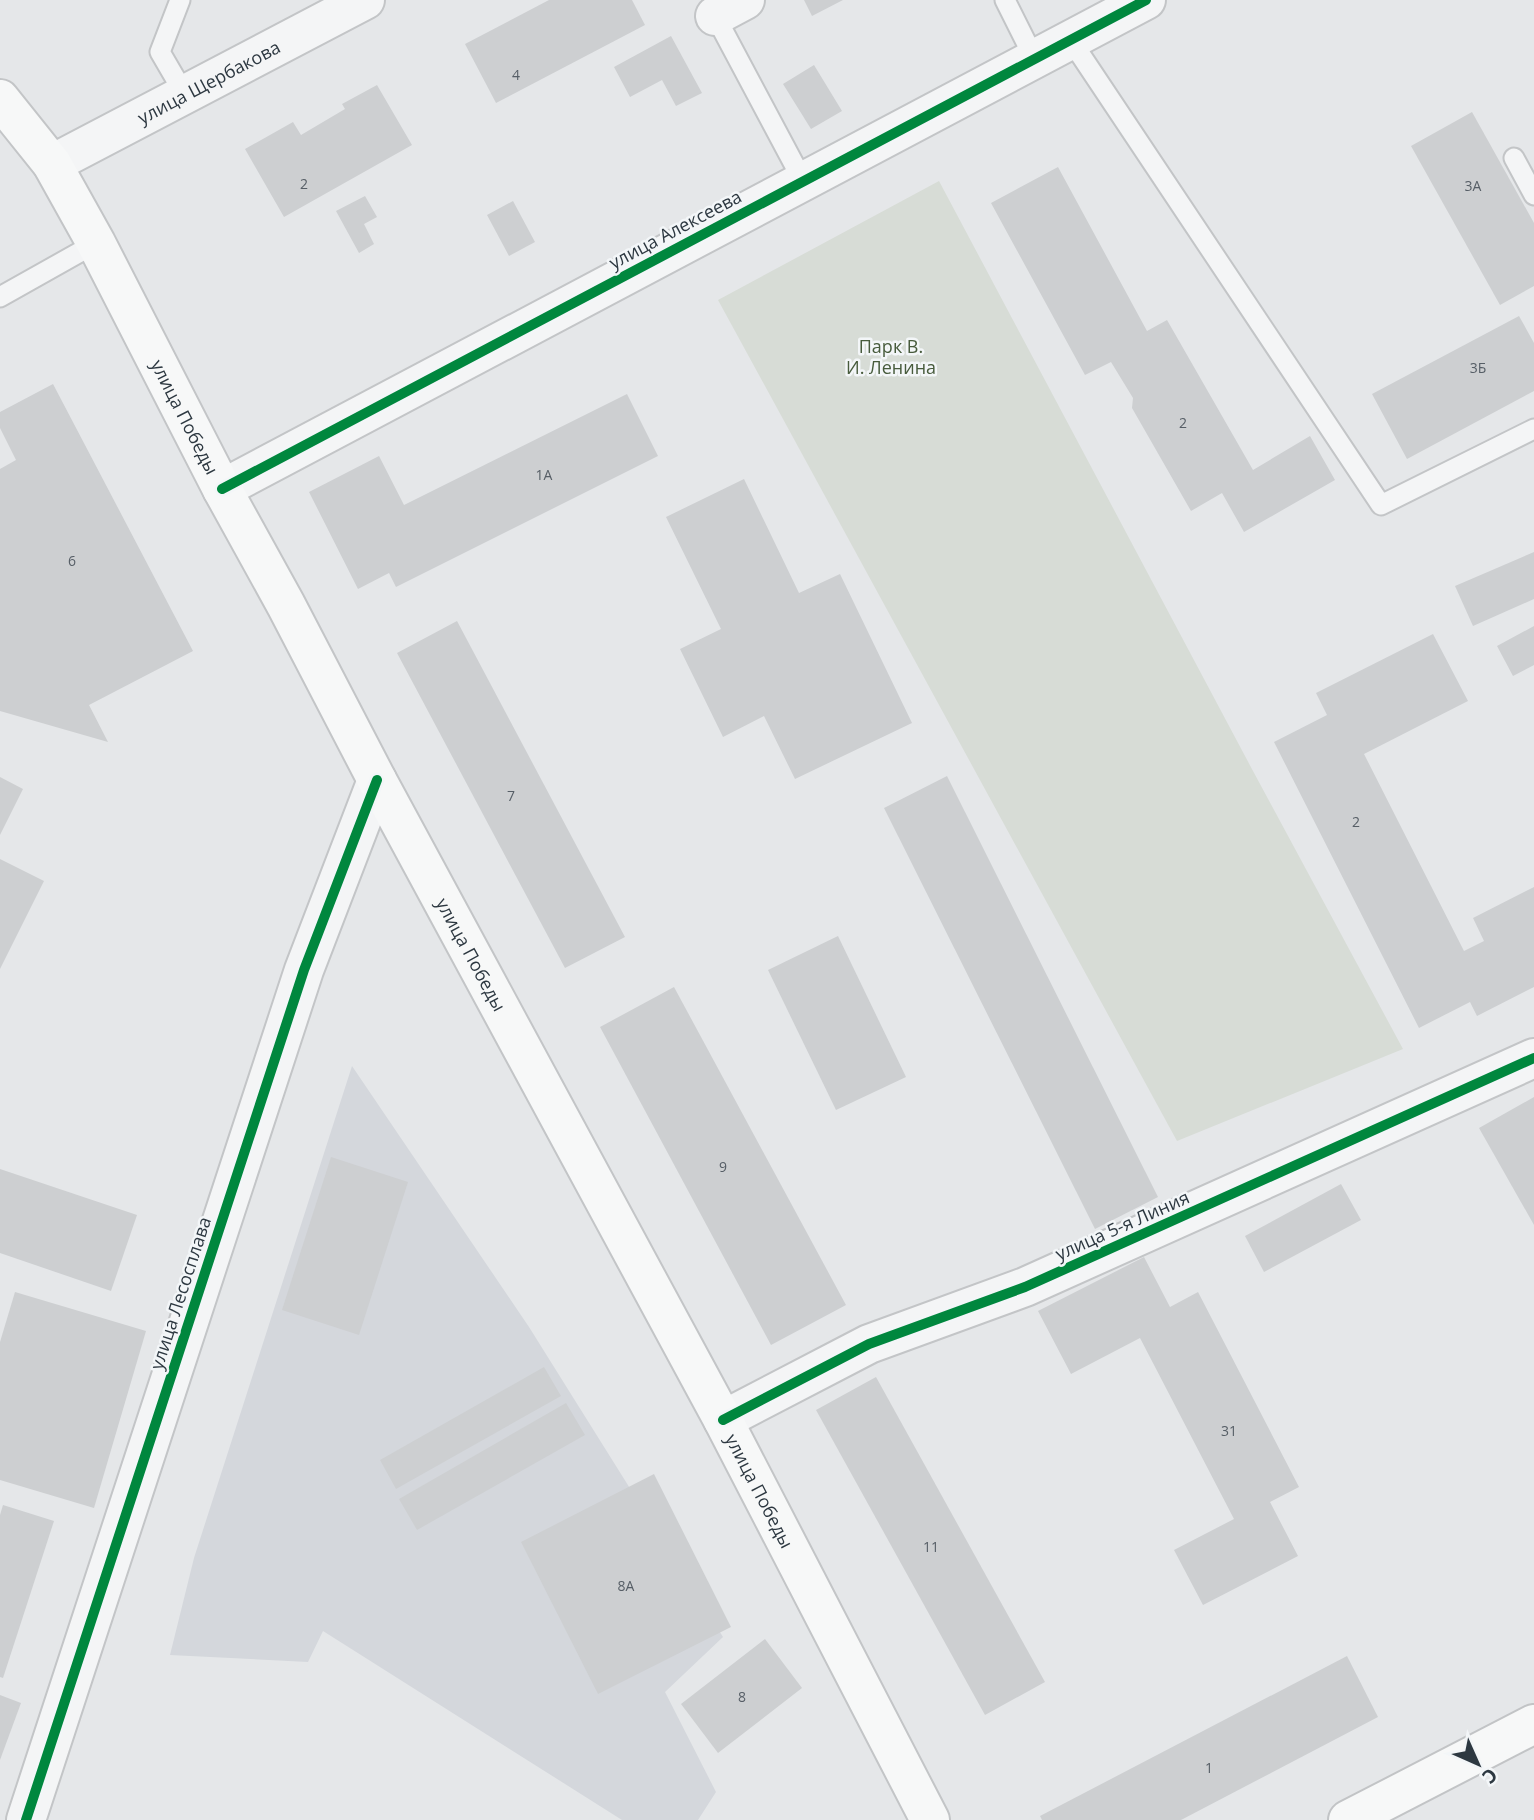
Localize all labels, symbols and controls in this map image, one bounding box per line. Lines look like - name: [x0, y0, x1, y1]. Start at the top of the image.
- street label: улица Щербакова: [133, 35, 284, 129]
- house number: 4: [512, 65, 520, 84]
- house number: 2: [300, 174, 308, 193]
- house number: 3А: [1465, 176, 1482, 195]
- street label: улица Алексеева: [604, 184, 746, 274]
- park label: Парк В. И. Ленина: [846, 334, 936, 379]
- street label: улица Победы: [146, 355, 224, 478]
- house number: 3Б: [1470, 358, 1486, 377]
- house number: 2: [1179, 413, 1187, 432]
- house number: 1А: [536, 465, 553, 484]
- house number: 6: [68, 551, 76, 570]
- house number: 7: [507, 786, 515, 805]
- house number: 2: [1352, 812, 1360, 831]
- street label: улица Победы: [431, 893, 512, 1015]
- house number: 9: [719, 1157, 727, 1176]
- street label: улица 5-я Линия: [1051, 1185, 1193, 1265]
- street label: улица Лесосплава: [144, 1214, 216, 1372]
- house number: 31: [1221, 1421, 1237, 1440]
- street label: улица Победы: [720, 1429, 799, 1552]
- house number: 11: [923, 1537, 939, 1556]
- house number: 8А: [618, 1576, 635, 1595]
- house number: 8: [738, 1687, 746, 1706]
- north arrow: [1443, 1729, 1513, 1799]
- house number: 1: [1205, 1758, 1213, 1777]
- text: С: [1477, 1763, 1503, 1789]

